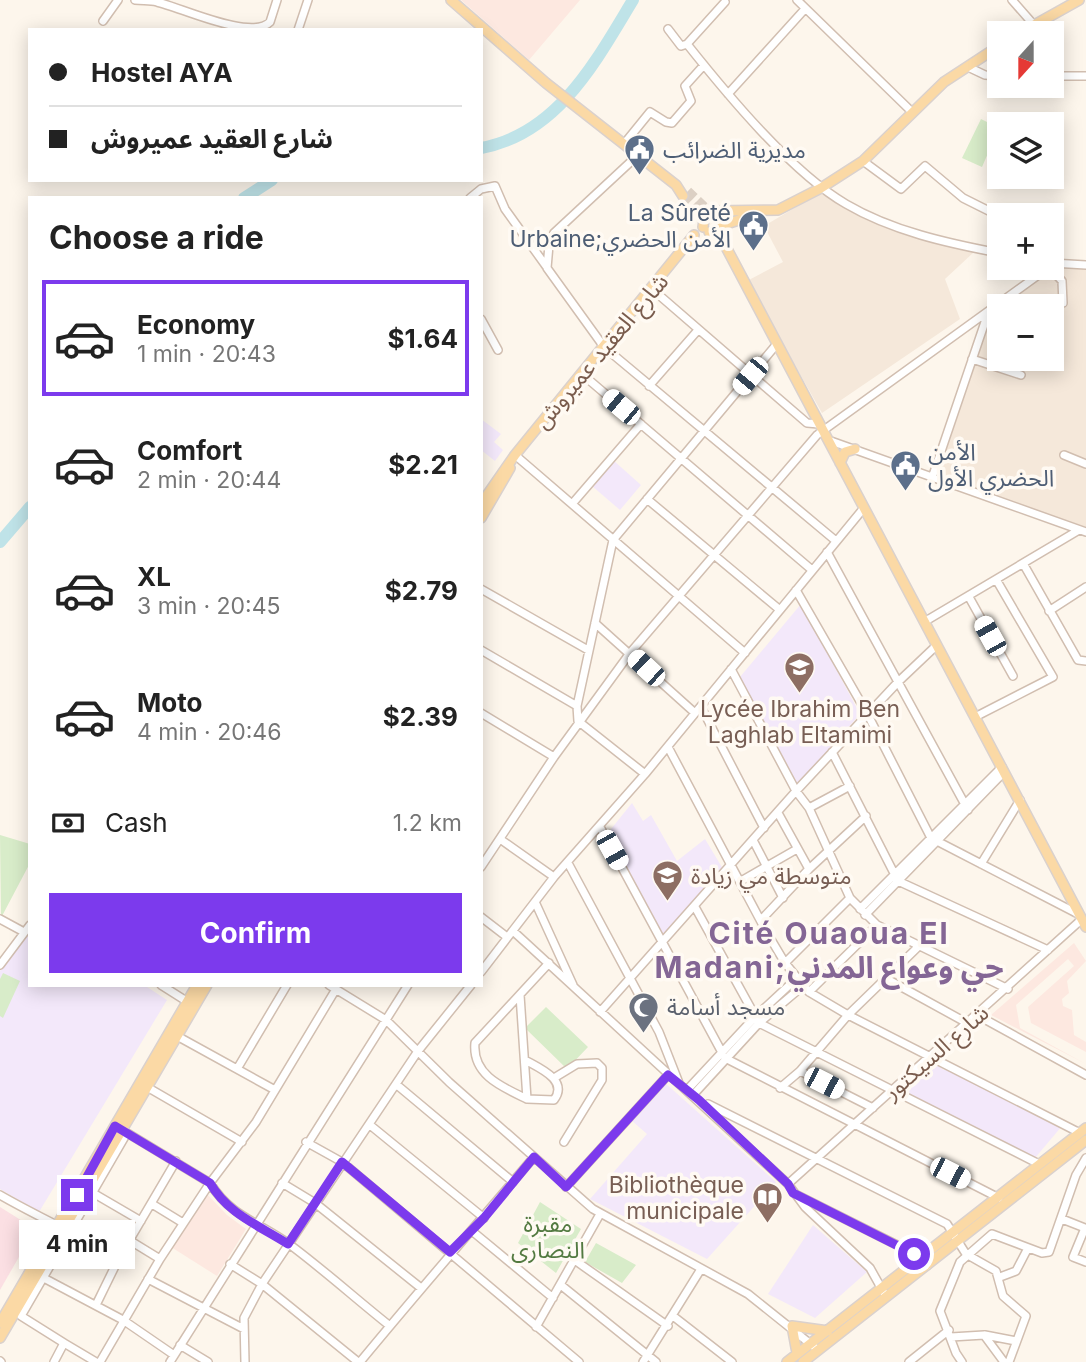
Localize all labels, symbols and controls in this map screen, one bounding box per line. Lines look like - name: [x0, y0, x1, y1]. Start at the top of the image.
- north arrow: [987, 21, 1064, 98]
- map controls: [987, 21, 1064, 371]
- text: Hostel AYA: [91, 57, 233, 88]
- button: layers: [987, 112, 1064, 189]
- text: شارع العقيد عميروش: [91, 123, 333, 154]
- public building icon: مديرية الضرائب: [623, 133, 657, 177]
- place label: مديرية الضرائب: [663, 136, 806, 164]
- place label: La Sûreté Urbaine;الأمن الحضري: [509, 199, 731, 256]
- button: +: [987, 203, 1064, 280]
- public building icon: La Sûreté Urbaine;الأمن الحضري: [737, 209, 771, 253]
- text: Choose a ride: [49, 218, 264, 257]
- street label: شارع العقيد عميروش: [528, 268, 676, 436]
- button: −: [987, 294, 1064, 371]
- icon: car: [53, 307, 116, 370]
- text: Economy: [137, 309, 255, 340]
- text: $1.64: [387, 323, 458, 354]
- text: 1 min · 20:43: [137, 340, 276, 368]
- car: [729, 353, 772, 399]
- car: [599, 385, 644, 429]
- icon: car: [53, 433, 116, 496]
- text: Comfort: [137, 435, 242, 466]
- place label: الأمن الحضري الأول: [928, 438, 1054, 495]
- public building icon: الأمن الحضري الأول: [888, 448, 922, 492]
- text: $2.21: [388, 449, 458, 480]
- text: 2 min · 20:44: [137, 466, 281, 494]
- icon: car: [53, 559, 116, 622]
- text: XL: [137, 561, 171, 592]
- text: $2.79: [385, 575, 458, 606]
- text: 3 min · 20:45: [137, 592, 281, 620]
- car: [971, 613, 1010, 659]
- car: [624, 646, 669, 690]
- school or university icon: Lycée Ibrahim Ben Laghlab Eltamimi: [783, 651, 817, 695]
- icon: car: [53, 685, 116, 748]
- text: Moto: [137, 687, 202, 718]
- place label: Lycée Ibrahim Ben Laghlab Eltamimi: [700, 695, 900, 749]
- text: $2.39: [383, 701, 458, 732]
- text: 4 min · 20:46: [137, 718, 281, 746]
- icon: cash: [49, 804, 87, 842]
- text: Cash: [105, 807, 168, 838]
- text: 1.2 km: [393, 809, 462, 837]
- car: [593, 827, 632, 873]
- school or university icon: متوسطة مي زيادة: [651, 859, 685, 903]
- place label: متوسطة مي زيادة: [691, 862, 852, 893]
- button: Confirm: [49, 893, 462, 973]
- district label: Cité Ouaoua El Madani;حي وعواع المدني: [655, 915, 1004, 992]
- mosque icon: مسجد أسامة: [627, 990, 661, 1034]
- place label: مسجد أسامة: [667, 993, 785, 1021]
- street label: شارع السيكتور: [877, 999, 996, 1108]
- car: [801, 1064, 848, 1102]
- car: [927, 1154, 974, 1192]
- place label: Bibliothèque municipale: [609, 1171, 744, 1225]
- route end: [61, 1179, 93, 1211]
- library icon: Bibliothèque municipale: [750, 1181, 784, 1225]
- park label: مقبرة النصارى: [511, 1210, 585, 1264]
- callout: 4 min: [19, 1220, 135, 1268]
- text: 4 min: [46, 1230, 108, 1258]
- route start: [898, 1238, 930, 1270]

